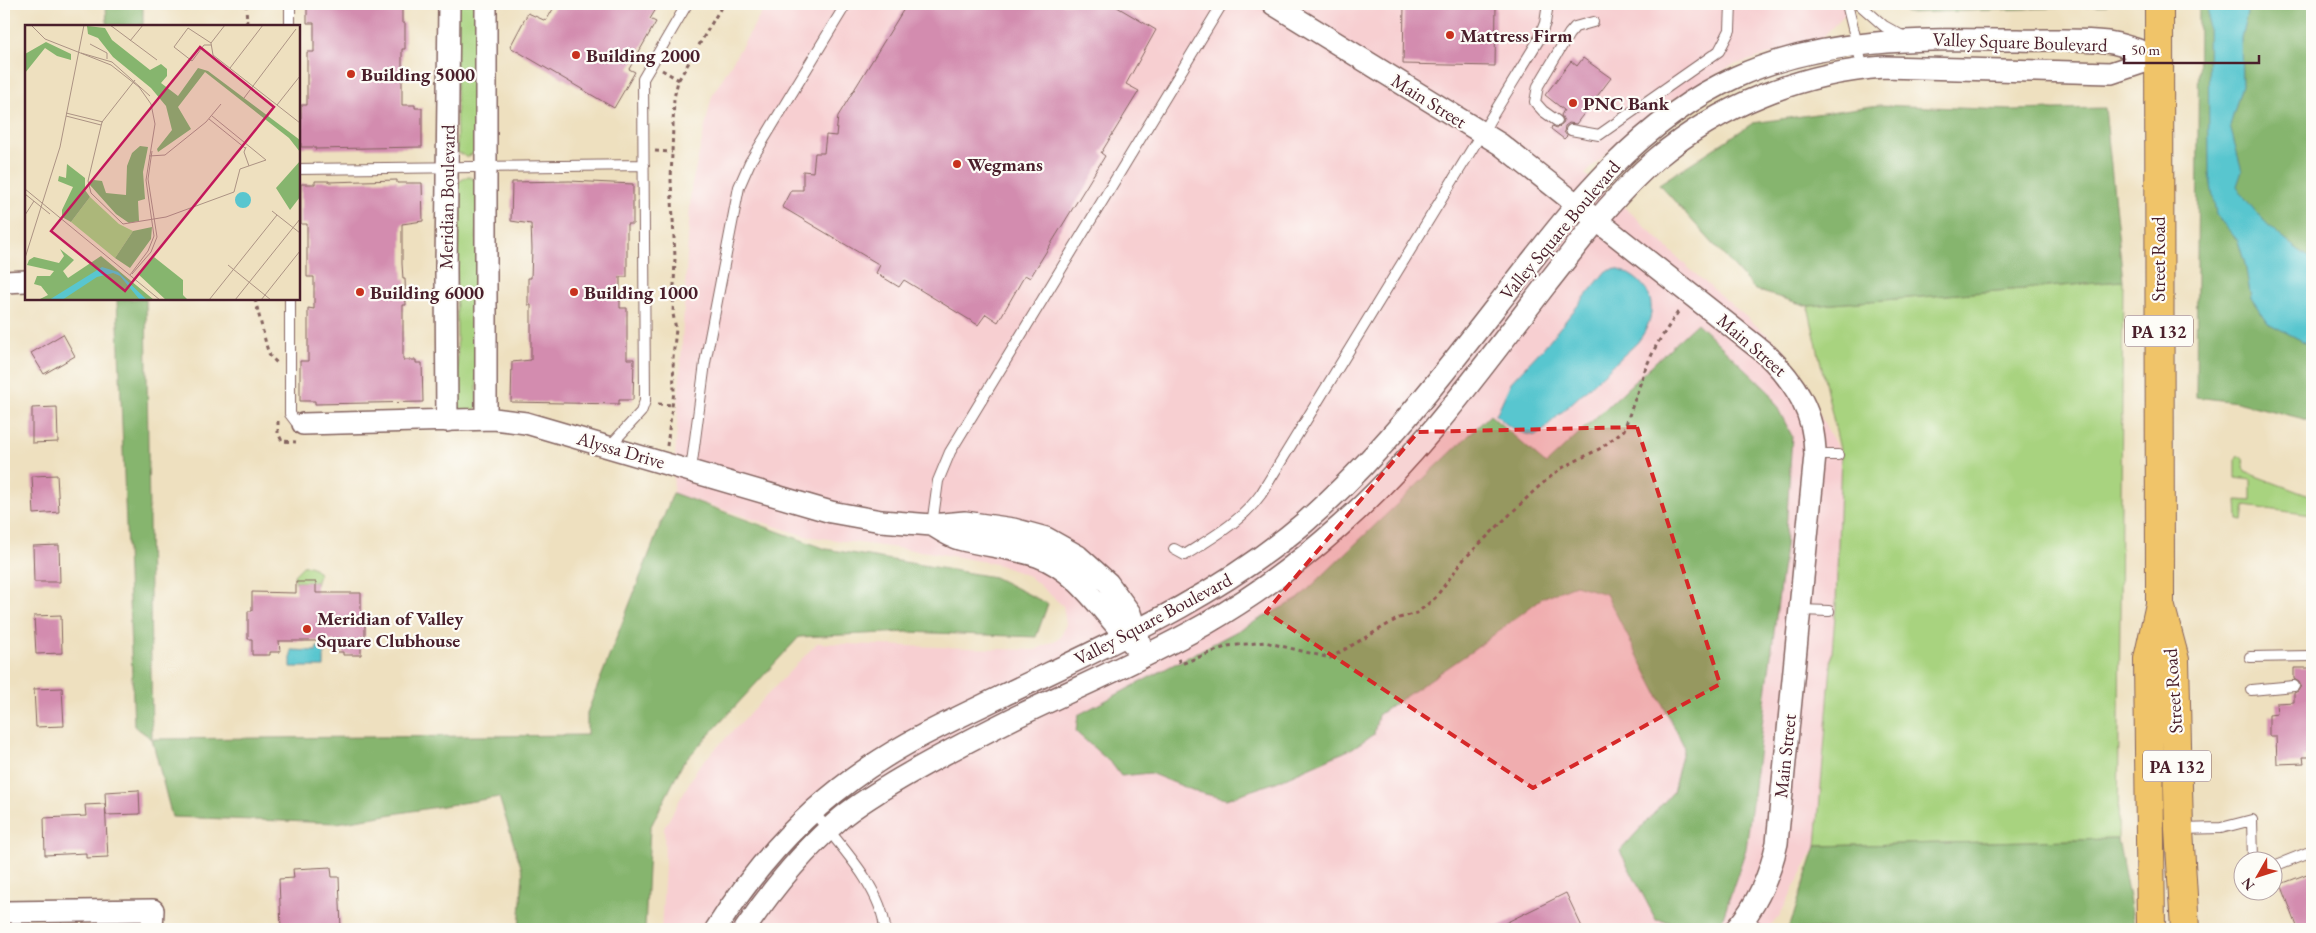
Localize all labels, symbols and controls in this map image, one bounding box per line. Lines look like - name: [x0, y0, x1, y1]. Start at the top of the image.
- place label: Mattress Firm: [1460, 23, 1573, 48]
- inset map: [25, 25, 300, 300]
- street label: Valley Square Boulevard: [1932, 26, 2108, 58]
- marker: Mattress Firm: [1444, 29, 1456, 41]
- scale bar: [2124, 32, 2258, 64]
- text: 50 m: [2131, 40, 2160, 59]
- place label: Building 2000: [586, 43, 700, 68]
- marker: Building 2000: [570, 49, 582, 61]
- place label: Building 5000: [361, 62, 475, 87]
- marker: Building 5000: [345, 68, 357, 80]
- street label: Main Street: [1387, 68, 1471, 134]
- place label: PNC Bank: [1583, 91, 1670, 116]
- marker: PNC Bank: [1567, 97, 1579, 109]
- street label: Meridian Boulevard: [433, 124, 461, 270]
- place label: Wegmans: [967, 152, 1043, 177]
- street label: Valley Square Boulevard: [1494, 155, 1626, 305]
- marker: Wegmans: [951, 158, 963, 170]
- street label: Street Road: [2146, 216, 2171, 302]
- place label: Building 6000: [370, 280, 484, 305]
- place label: Building 1000: [584, 280, 698, 305]
- marker: Building 6000: [354, 286, 366, 298]
- marker: Building 1000: [568, 286, 580, 298]
- street label: Main Street: [1712, 308, 1792, 382]
- road number: PA 132: [2125, 316, 2193, 346]
- street label: Alyssa Drive: [573, 425, 668, 474]
- street label: Valley Square Boulevard: [1070, 567, 1237, 671]
- place label: Meridian of Valley Square Clubhouse: [317, 606, 464, 653]
- marker: Meridian of Valley Square Clubhouse: [301, 623, 313, 635]
- street label: Street Road: [2158, 647, 2188, 734]
- street label: Main Street: [1768, 713, 1802, 799]
- road number: PA 132: [2143, 750, 2211, 781]
- north arrow: [2234, 850, 2284, 900]
- text: N: [2237, 874, 2258, 894]

